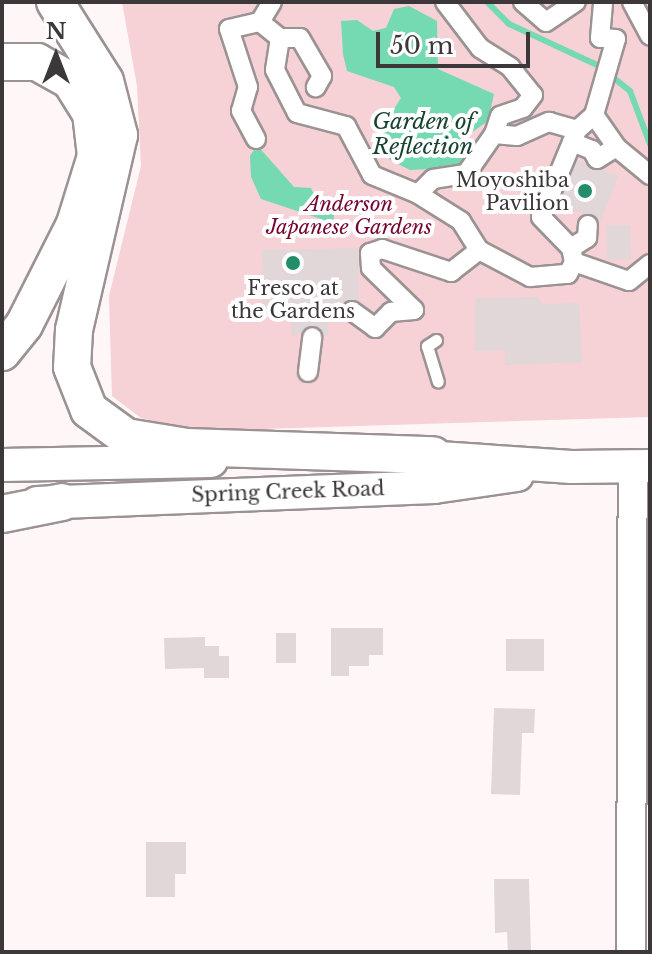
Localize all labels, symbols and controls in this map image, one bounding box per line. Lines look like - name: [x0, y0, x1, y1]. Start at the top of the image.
- north arrow: [16, 16, 96, 96]
- scale bar: [380, 16, 534, 66]
- text: N: [46, 18, 66, 45]
- text: 50 m: [390, 31, 453, 60]
- water label: Garden of Reflection: [372, 108, 474, 160]
- place label: Moyoshiba Pavilion: [456, 168, 569, 215]
- marker: Moyoshiba Pavilion: [576, 182, 594, 200]
- park label: Anderson Japanese Gardens: [266, 192, 432, 239]
- marker: Fresco at the Gardens: [284, 254, 302, 272]
- place label: Fresco at the Gardens: [231, 276, 355, 323]
- street label: Spring Creek Road: [191, 477, 385, 507]

